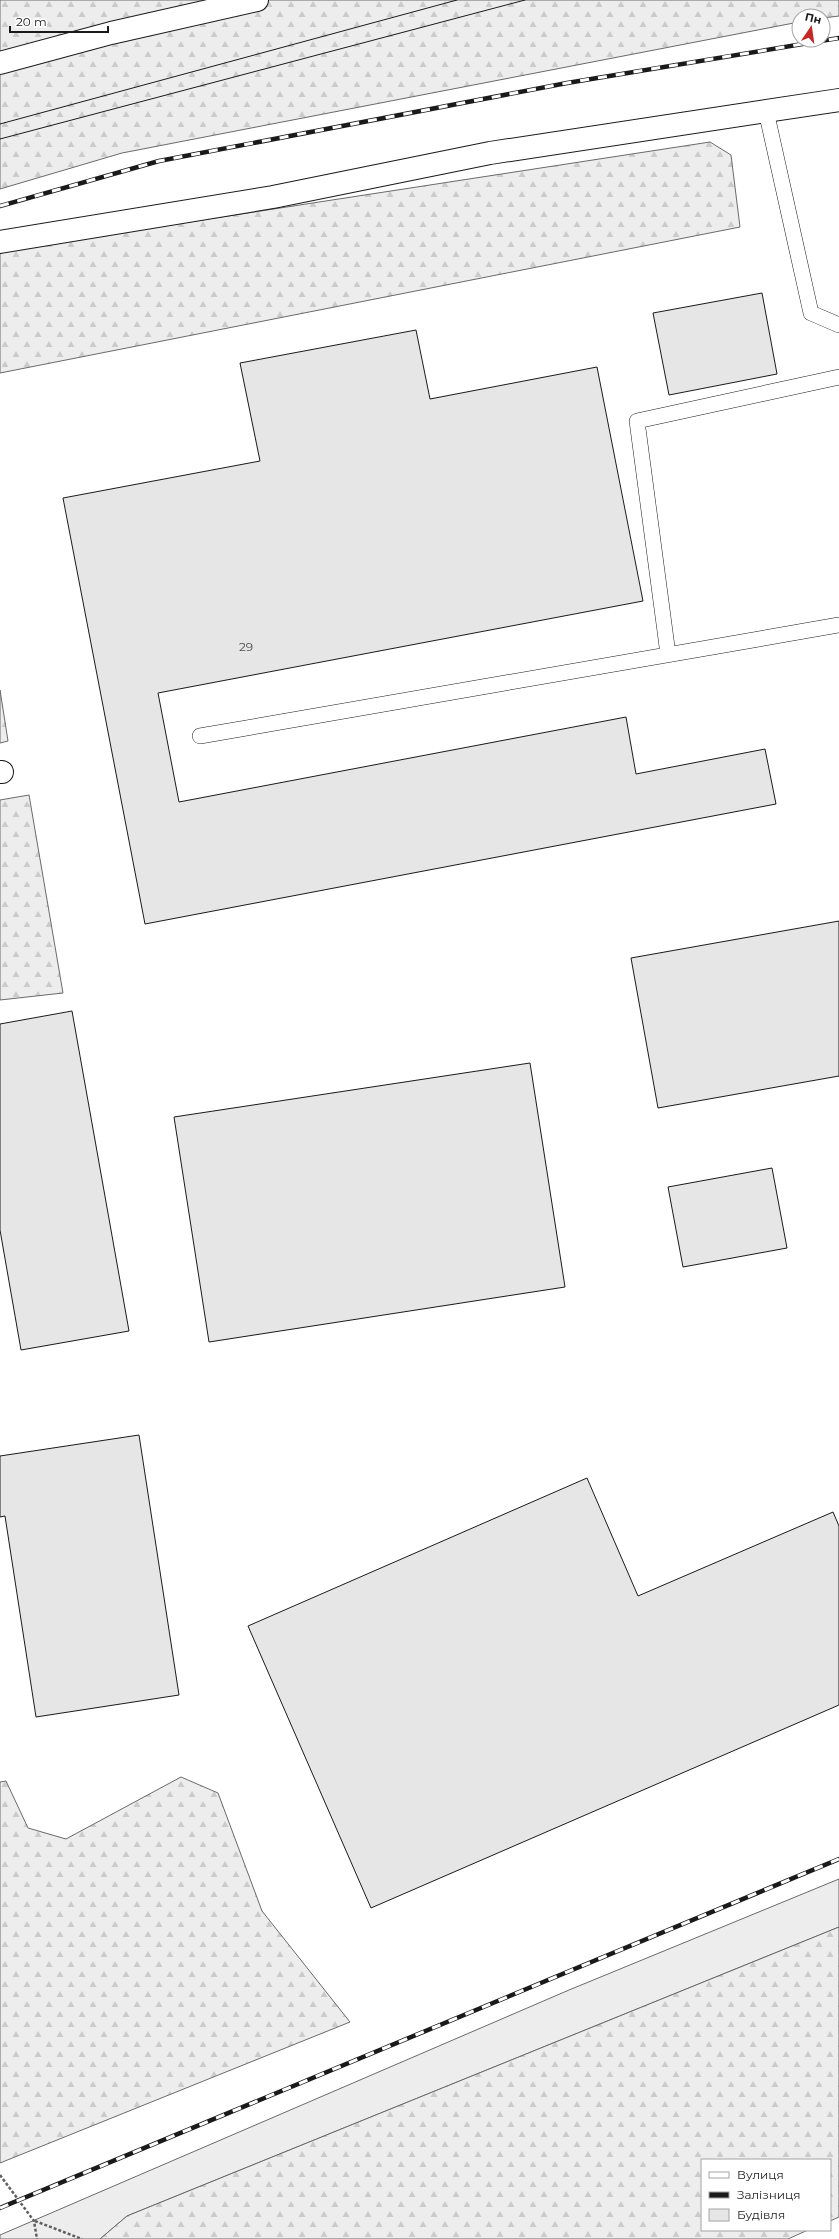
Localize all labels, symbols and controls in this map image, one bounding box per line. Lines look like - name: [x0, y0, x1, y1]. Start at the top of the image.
- scale bar: [10, 8, 108, 34]
- north arrow: [791, 8, 831, 48]
- text: Пн: [804, 10, 823, 27]
- text: 20 m: [16, 14, 47, 29]
- house number: 29: [239, 639, 253, 654]
- legend: [701, 2159, 831, 2231]
- text: Вулиця: [737, 2167, 784, 2182]
- text: Залізниця: [737, 2187, 801, 2202]
- text: Будівля: [737, 2207, 785, 2222]

